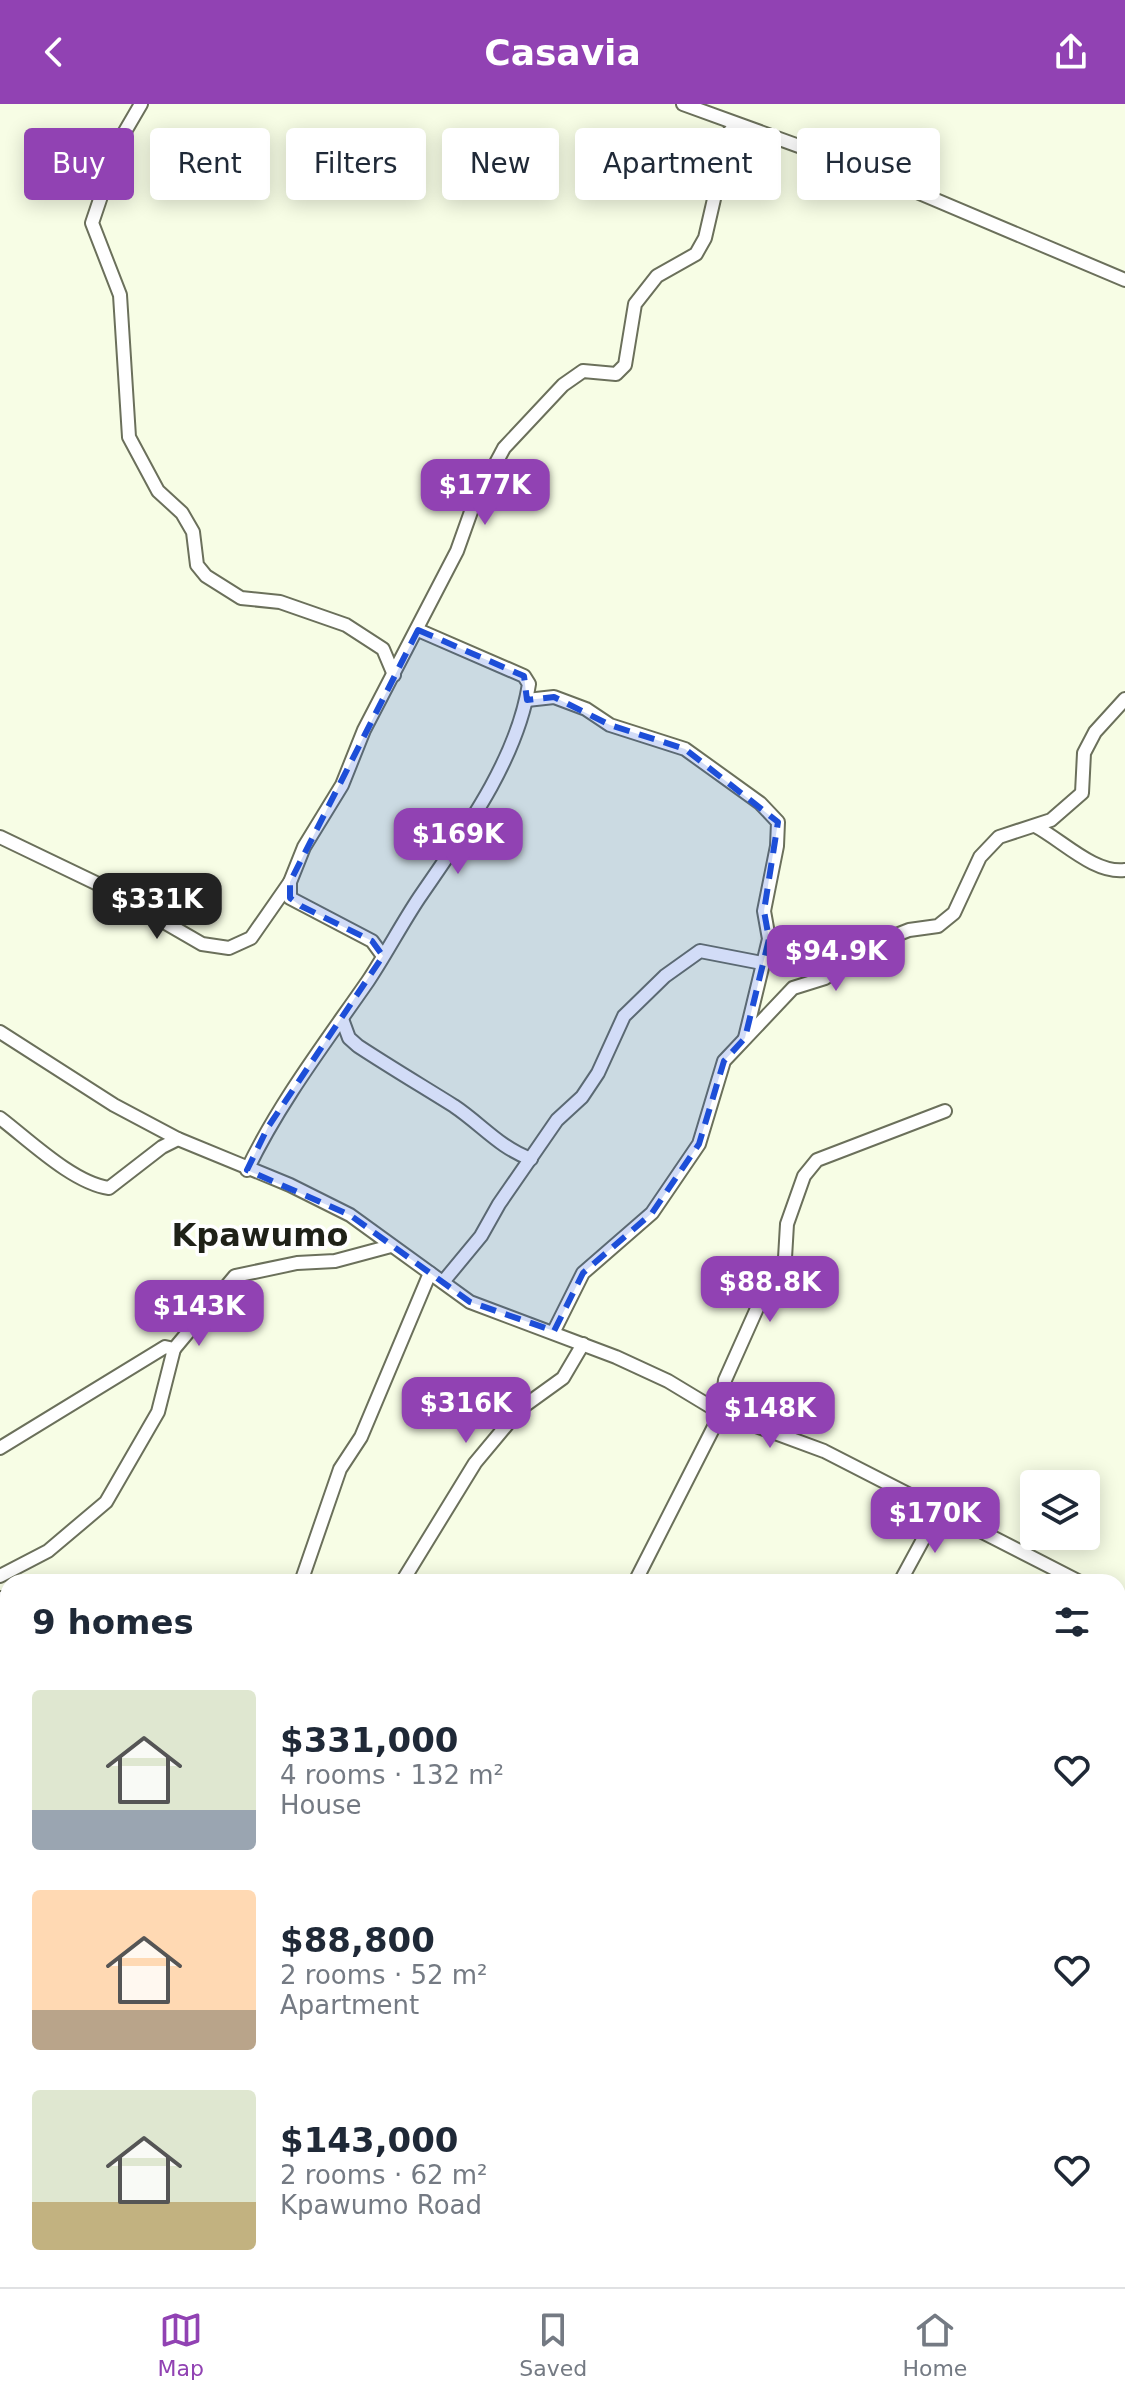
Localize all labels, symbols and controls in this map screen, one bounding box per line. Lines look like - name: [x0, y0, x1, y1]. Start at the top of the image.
- icon: back: [32, 30, 76, 74]
- icon: share: [1049, 30, 1093, 74]
- text: Casavia: [484, 32, 641, 73]
- chip: Buy: [24, 128, 134, 200]
- chip: Rent: [150, 128, 270, 200]
- chip: Filters: [286, 128, 426, 200]
- chip: New: [442, 128, 559, 200]
- chip: Apartment: [575, 128, 781, 200]
- chip: House: [797, 128, 940, 200]
- pin: $177K: [429, 459, 541, 527]
- text: $177K: [439, 470, 531, 500]
- pin: $169K: [402, 808, 514, 876]
- text: $169K: [412, 819, 504, 849]
- pin: $331K: [101, 873, 213, 941]
- text: $331K: [111, 884, 203, 914]
- pin: $94.9K: [771, 925, 901, 993]
- text: $94.9K: [785, 936, 887, 966]
- district label: Kpawumo: [172, 1216, 348, 1254]
- pin: $88.8K: [705, 1256, 835, 1324]
- text: $88.8K: [719, 1267, 821, 1297]
- pin: $143K: [143, 1280, 255, 1348]
- text: $143K: [153, 1291, 245, 1321]
- pin: $316K: [410, 1377, 522, 1445]
- pin: $148K: [714, 1382, 826, 1450]
- text: $316K: [420, 1388, 512, 1418]
- text: $148K: [724, 1393, 816, 1423]
- map controls: [1020, 1470, 1100, 1550]
- button: layers: [1020, 1470, 1100, 1550]
- pin: $170K: [879, 1487, 991, 1555]
- text: $170K: [889, 1498, 981, 1528]
- icon: filters: [1050, 1600, 1094, 1644]
- text: 9 homes: [32, 1602, 194, 1642]
- text: $331,000: [280, 1720, 459, 1760]
- icon: home: [96, 1722, 192, 1818]
- icon: heart: [1050, 1748, 1094, 1792]
- text: 4 rooms · 132 m²: [280, 1760, 504, 1790]
- text: House: [280, 1790, 361, 1820]
- text: $88,800: [280, 1920, 435, 1960]
- icon: home: [96, 1922, 192, 2018]
- icon: heart: [1050, 1948, 1094, 1992]
- text: 2 rooms · 52 m²: [280, 1960, 488, 1990]
- text: Apartment: [280, 1990, 419, 2020]
- text: $143,000: [280, 2120, 459, 2160]
- icon: home: [96, 2122, 192, 2218]
- icon: heart: [1050, 2148, 1094, 2192]
- text: 2 rooms · 62 m²: [280, 2160, 488, 2190]
- text: Kpawumo Road: [280, 2190, 482, 2220]
- tab: Map: [158, 2308, 204, 2381]
- tab: Saved: [519, 2308, 587, 2381]
- tab: Home: [902, 2308, 967, 2381]

